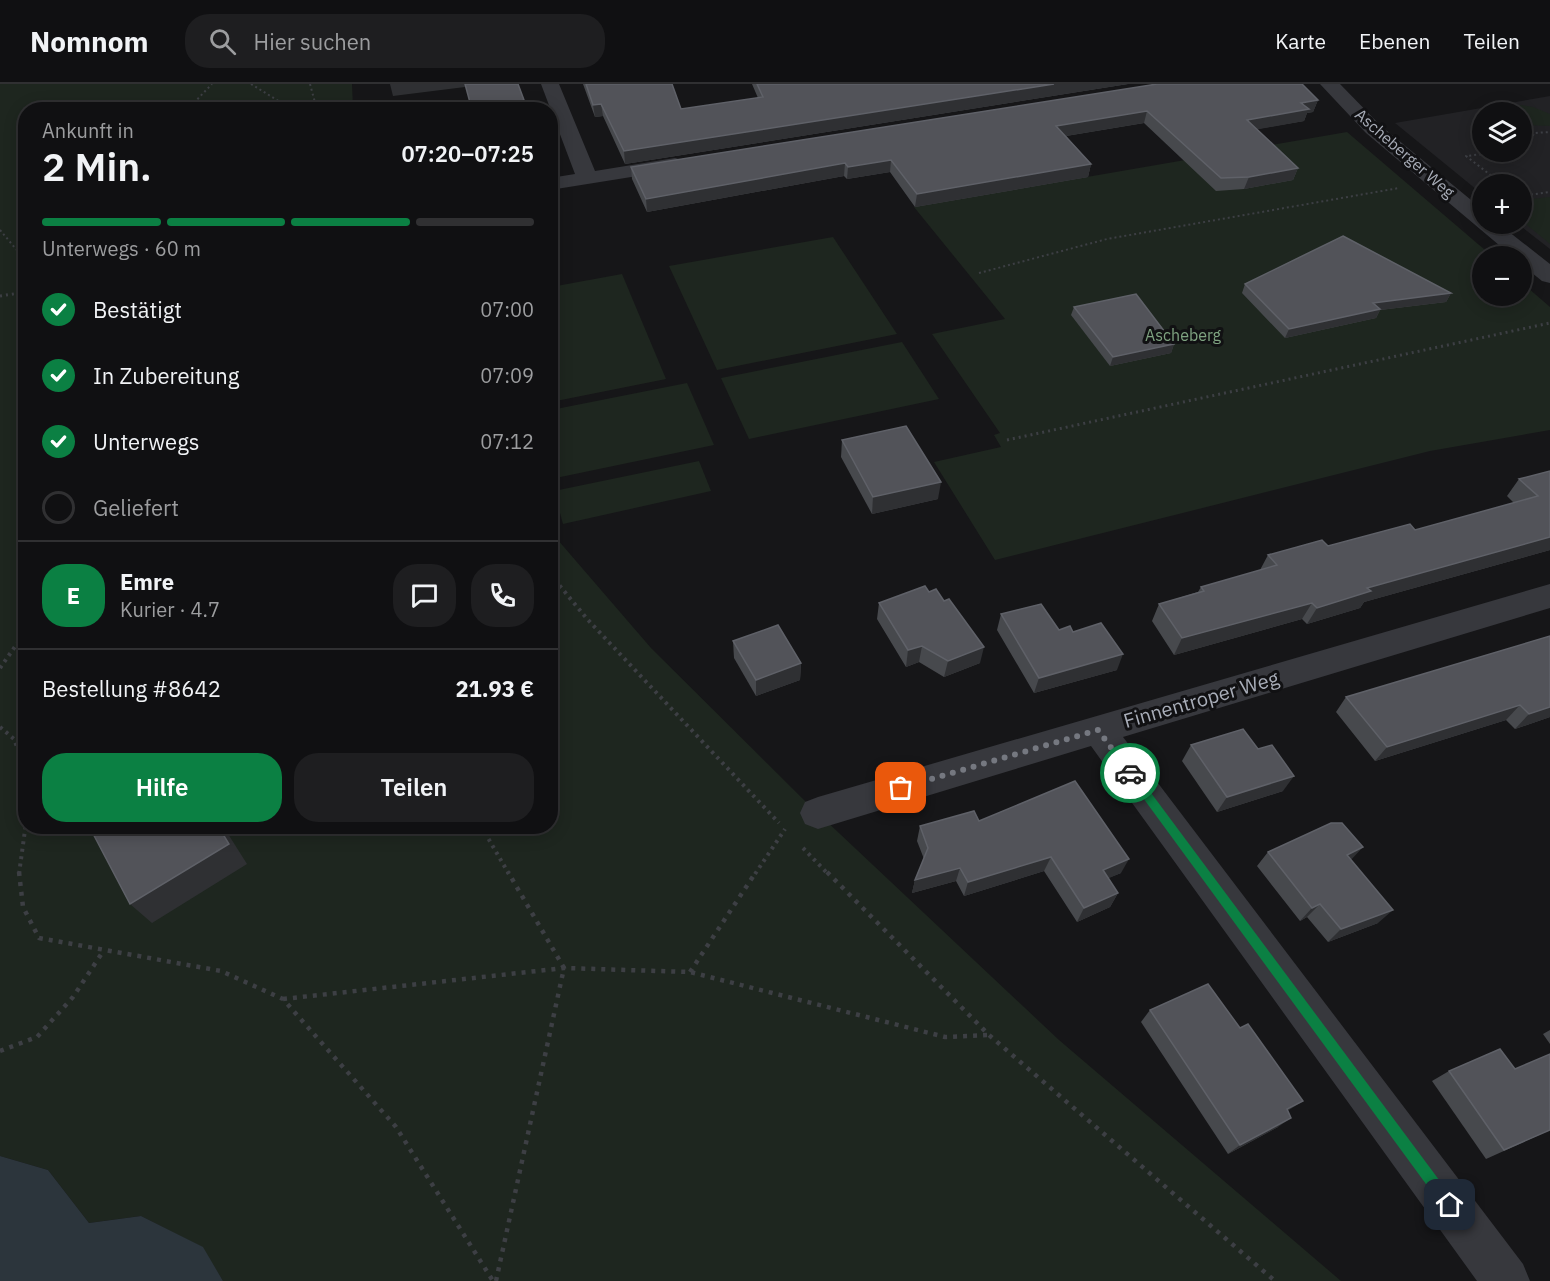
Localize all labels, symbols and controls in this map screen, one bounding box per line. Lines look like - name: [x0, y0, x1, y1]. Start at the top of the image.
- search box: [185, 14, 605, 68]
- text: Nomnom: [30, 23, 149, 60]
- icon: search: [206, 25, 239, 58]
- text: Hier suchen: [254, 27, 371, 56]
- text: Karte: [1275, 27, 1326, 55]
- text: Ebenen: [1359, 27, 1430, 55]
- text: Teilen: [1463, 27, 1520, 55]
- map controls: [1472, 102, 1532, 306]
- button: layers: [1472, 102, 1532, 162]
- street label: Ascheberger Weg: [1351, 104, 1459, 202]
- text: Ankunft in: [42, 117, 134, 144]
- text: 07:20–07:25: [401, 139, 534, 168]
- text: 2 Min.: [42, 141, 152, 192]
- button: +: [1472, 174, 1532, 234]
- text: Unterwegs · 60 m: [42, 235, 201, 262]
- button: −: [1472, 246, 1532, 306]
- icon: check: [42, 293, 75, 326]
- text: Bestätigt: [93, 295, 182, 324]
- text: 07:00: [480, 296, 534, 323]
- park label: Ascheberg: [1145, 325, 1222, 345]
- icon: check: [42, 359, 75, 392]
- text: In Zubereitung: [93, 361, 239, 390]
- text: 07:09: [480, 362, 534, 389]
- icon: check: [42, 425, 75, 458]
- text: Unterwegs: [93, 427, 200, 456]
- text: 07:12: [480, 428, 534, 455]
- text: Geliefert: [93, 493, 179, 522]
- button: chat: [393, 564, 456, 627]
- button: phone: [471, 564, 534, 627]
- text: Emre: [120, 567, 174, 596]
- text: E: [67, 581, 80, 610]
- text: Kurier · 4.7: [120, 596, 220, 623]
- street label: Finnentroper Weg: [1120, 664, 1282, 734]
- text: Bestellung #8642: [42, 674, 221, 703]
- text: 21.93 €: [455, 674, 534, 703]
- courier: [1100, 743, 1160, 803]
- button: Hilfe: [42, 753, 282, 822]
- button: Teilen: [294, 753, 534, 822]
- icon: car: [1114, 757, 1147, 790]
- pin: [875, 762, 926, 813]
- icon: bag: [884, 771, 917, 804]
- pin: [1424, 1179, 1475, 1230]
- icon: home: [1433, 1188, 1466, 1221]

